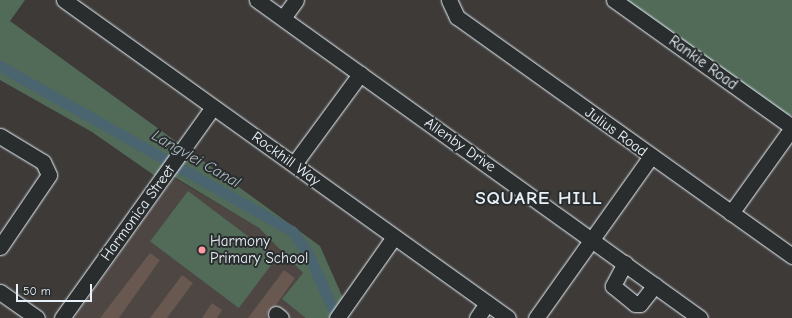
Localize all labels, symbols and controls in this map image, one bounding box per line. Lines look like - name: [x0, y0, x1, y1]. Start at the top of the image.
- street label: Rankie Road: [665, 32, 741, 94]
- street label: Julius Road: [581, 103, 651, 161]
- street label: Allenby Drive: [421, 114, 499, 176]
- water label: Langvlei Canal: [148, 126, 244, 192]
- street label: Rockhill Way: [248, 128, 324, 190]
- street label: Harmonica Street: [97, 162, 179, 264]
- district label: SQUARE HILL: [475, 188, 603, 210]
- place label: Harmony Primary School: [210, 232, 308, 267]
- marker: Harmony Primary School: [197, 245, 207, 255]
- scale bar: [18, 276, 94, 302]
- text: 50 m: [23, 284, 51, 298]

